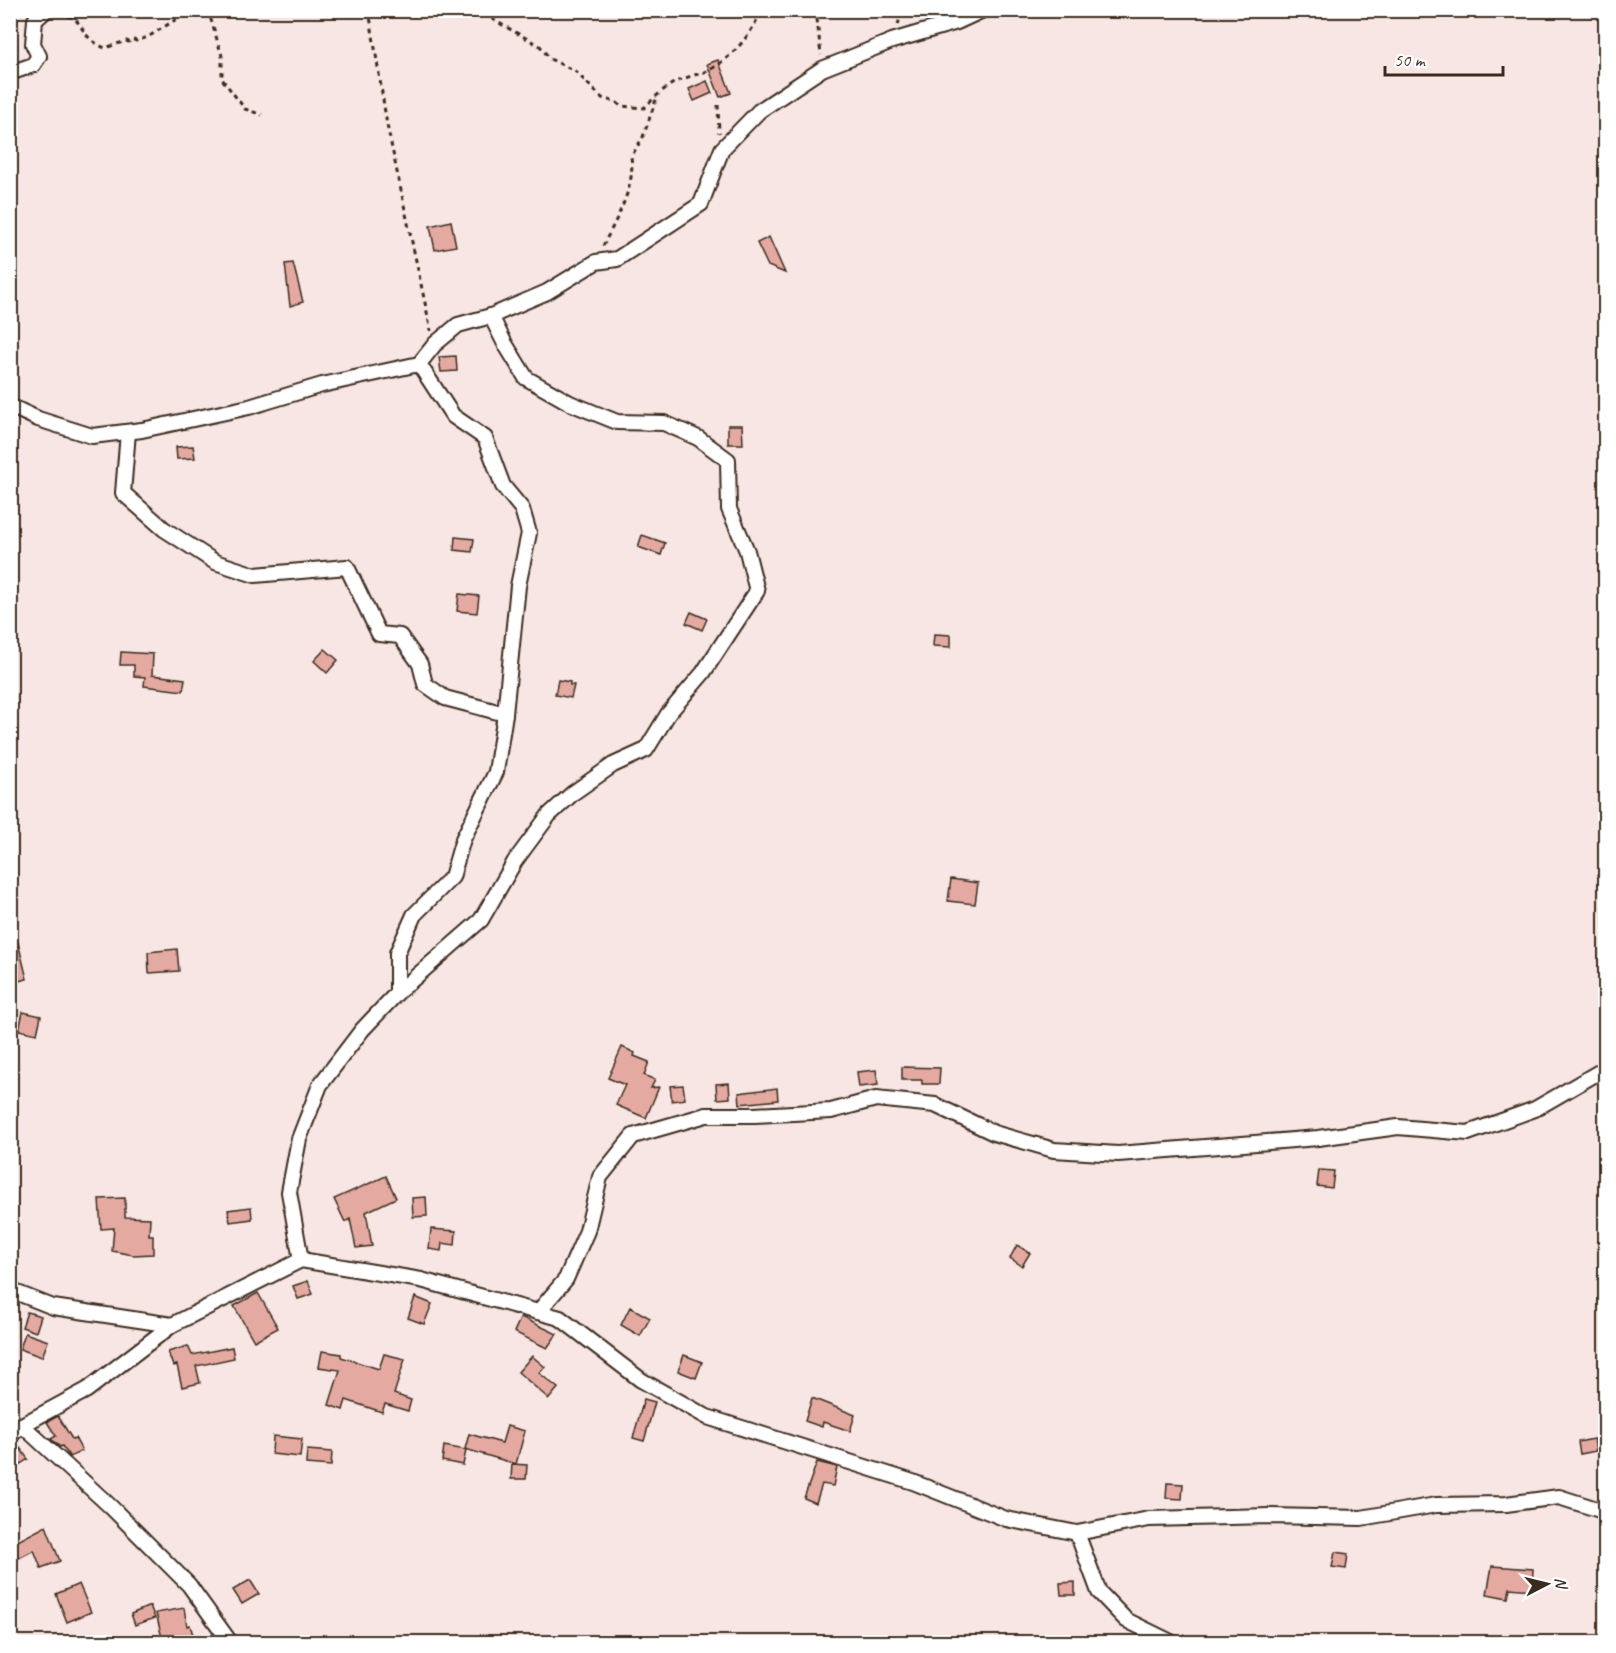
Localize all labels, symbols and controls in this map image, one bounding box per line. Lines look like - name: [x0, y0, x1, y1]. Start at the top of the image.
- scale bar: [1385, 39, 1504, 77]
- text: 50 m: [1394, 49, 1427, 71]
- north arrow: [1517, 1554, 1577, 1614]
- text: N: [1550, 1576, 1572, 1591]

